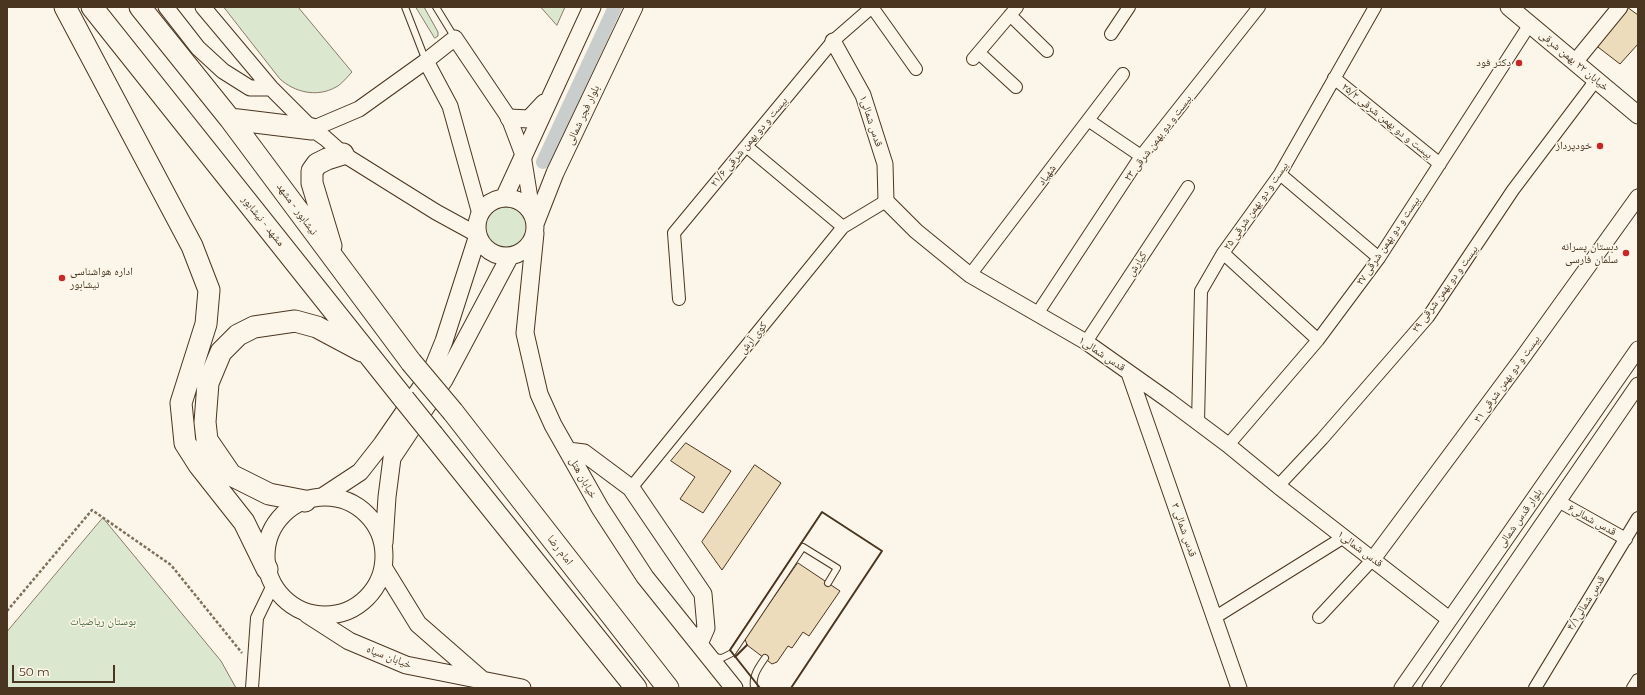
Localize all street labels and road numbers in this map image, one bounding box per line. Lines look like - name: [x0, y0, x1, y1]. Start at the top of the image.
- street label: خیابان ۲۲ بهمن شرقی: [1537, 28, 1611, 94]
- street label: بیست و دو بهمن شرقی ۲۵/۲: [1339, 80, 1435, 162]
- street label: بلوار فجر شمالی: [563, 83, 603, 147]
- street label: بیست و دو بهمن شرقی ۲۳: [1121, 92, 1195, 184]
- street label: بیست و دو بهمن شرقی ۲۱/۶: [708, 94, 790, 190]
- street label: قدس شمالی۱: [856, 94, 886, 148]
- street label: بیست و دو بهمن شرقی ۲۵: [1221, 159, 1291, 253]
- street label: شهیاد: [1035, 162, 1059, 188]
- street label: نیشابور - مشهد: [274, 180, 320, 238]
- street label: مشهد - نیشابور: [239, 193, 287, 249]
- street label: بیست و دو بهمن شرقی ۲۷: [1353, 194, 1423, 288]
- street label: بیست و دو بهمن شرقی ۲۹: [1409, 243, 1481, 335]
- street label: کیارش: [1124, 249, 1150, 279]
- street label: کوی آرش: [736, 319, 770, 357]
- street label: بیست و دو بهمن شرقی ۳۱: [1471, 333, 1543, 425]
- street label: قدس شمالی۱: [1076, 334, 1128, 374]
- street label: خیابان هتل: [566, 455, 600, 501]
- street label: بلوار قدس شمالی: [1495, 486, 1545, 550]
- street label: قدس شمالی ۳: [1169, 501, 1199, 559]
- street label: قدس شمالی۶: [1566, 501, 1618, 539]
- street label: قدس شمالی۱: [1335, 528, 1385, 570]
- street label: امام رضا: [544, 532, 576, 568]
- street label: قدس شمالی۴/۱: [1564, 573, 1608, 633]
- street label: خیابان سپاه: [365, 642, 413, 672]

